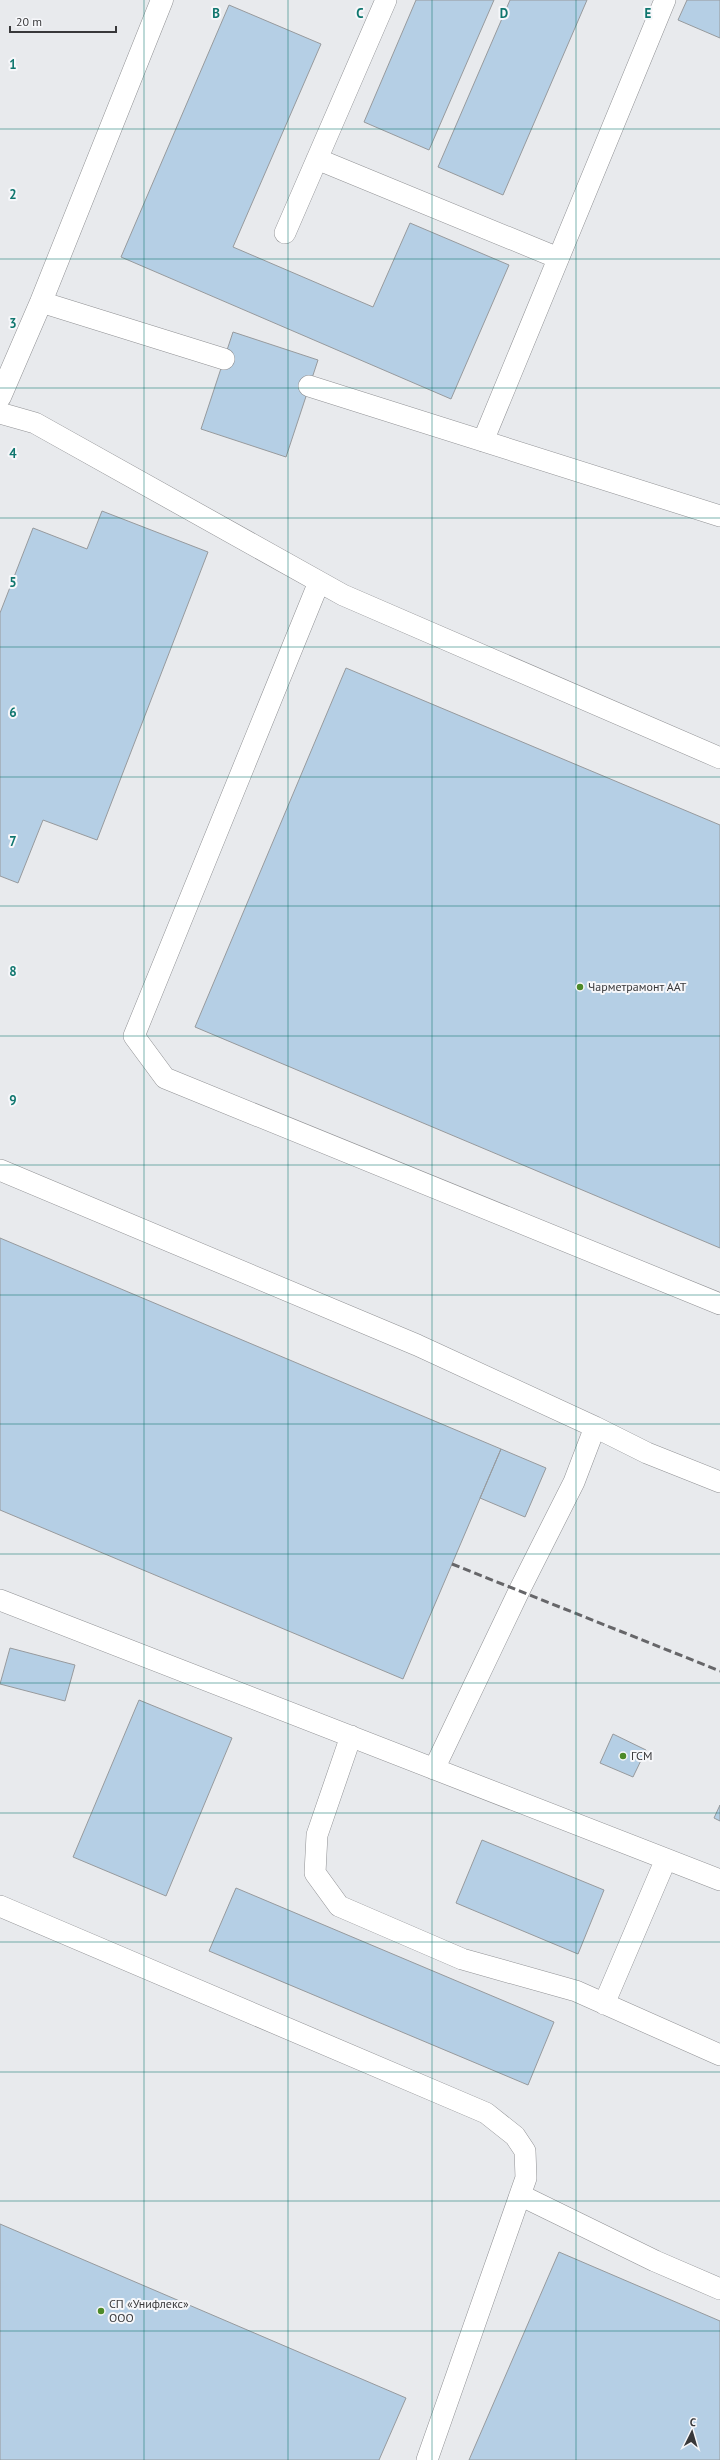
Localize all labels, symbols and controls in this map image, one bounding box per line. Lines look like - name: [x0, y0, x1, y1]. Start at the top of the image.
- text: B: [212, 5, 220, 22]
- text: C: [356, 5, 364, 22]
- text: D: [500, 5, 508, 22]
- text: E: [645, 5, 652, 22]
- scale bar: [10, 8, 116, 34]
- text: 20 m: [16, 14, 42, 29]
- text: 1: [9, 56, 17, 73]
- text: 2: [9, 186, 17, 203]
- text: 3: [9, 315, 17, 332]
- text: 4: [9, 445, 17, 462]
- text: 5: [9, 574, 17, 591]
- text: 6: [9, 704, 17, 721]
- text: 7: [9, 833, 17, 850]
- text: 8: [9, 963, 17, 980]
- place label: Чарметрамонт ААТ: [588, 979, 687, 994]
- marker: Чарметрамонт ААТ: [575, 982, 585, 992]
- text: 9: [9, 1092, 17, 1109]
- place label: ГСМ: [631, 1748, 652, 1763]
- marker: ГСМ: [618, 1751, 628, 1761]
- place label: СП «Унифлекс» ООО: [109, 2296, 189, 2325]
- marker: СП «Унифлекс» ООО: [96, 2306, 106, 2316]
- north arrow: [672, 2412, 712, 2452]
- text: С: [689, 2415, 697, 2429]

